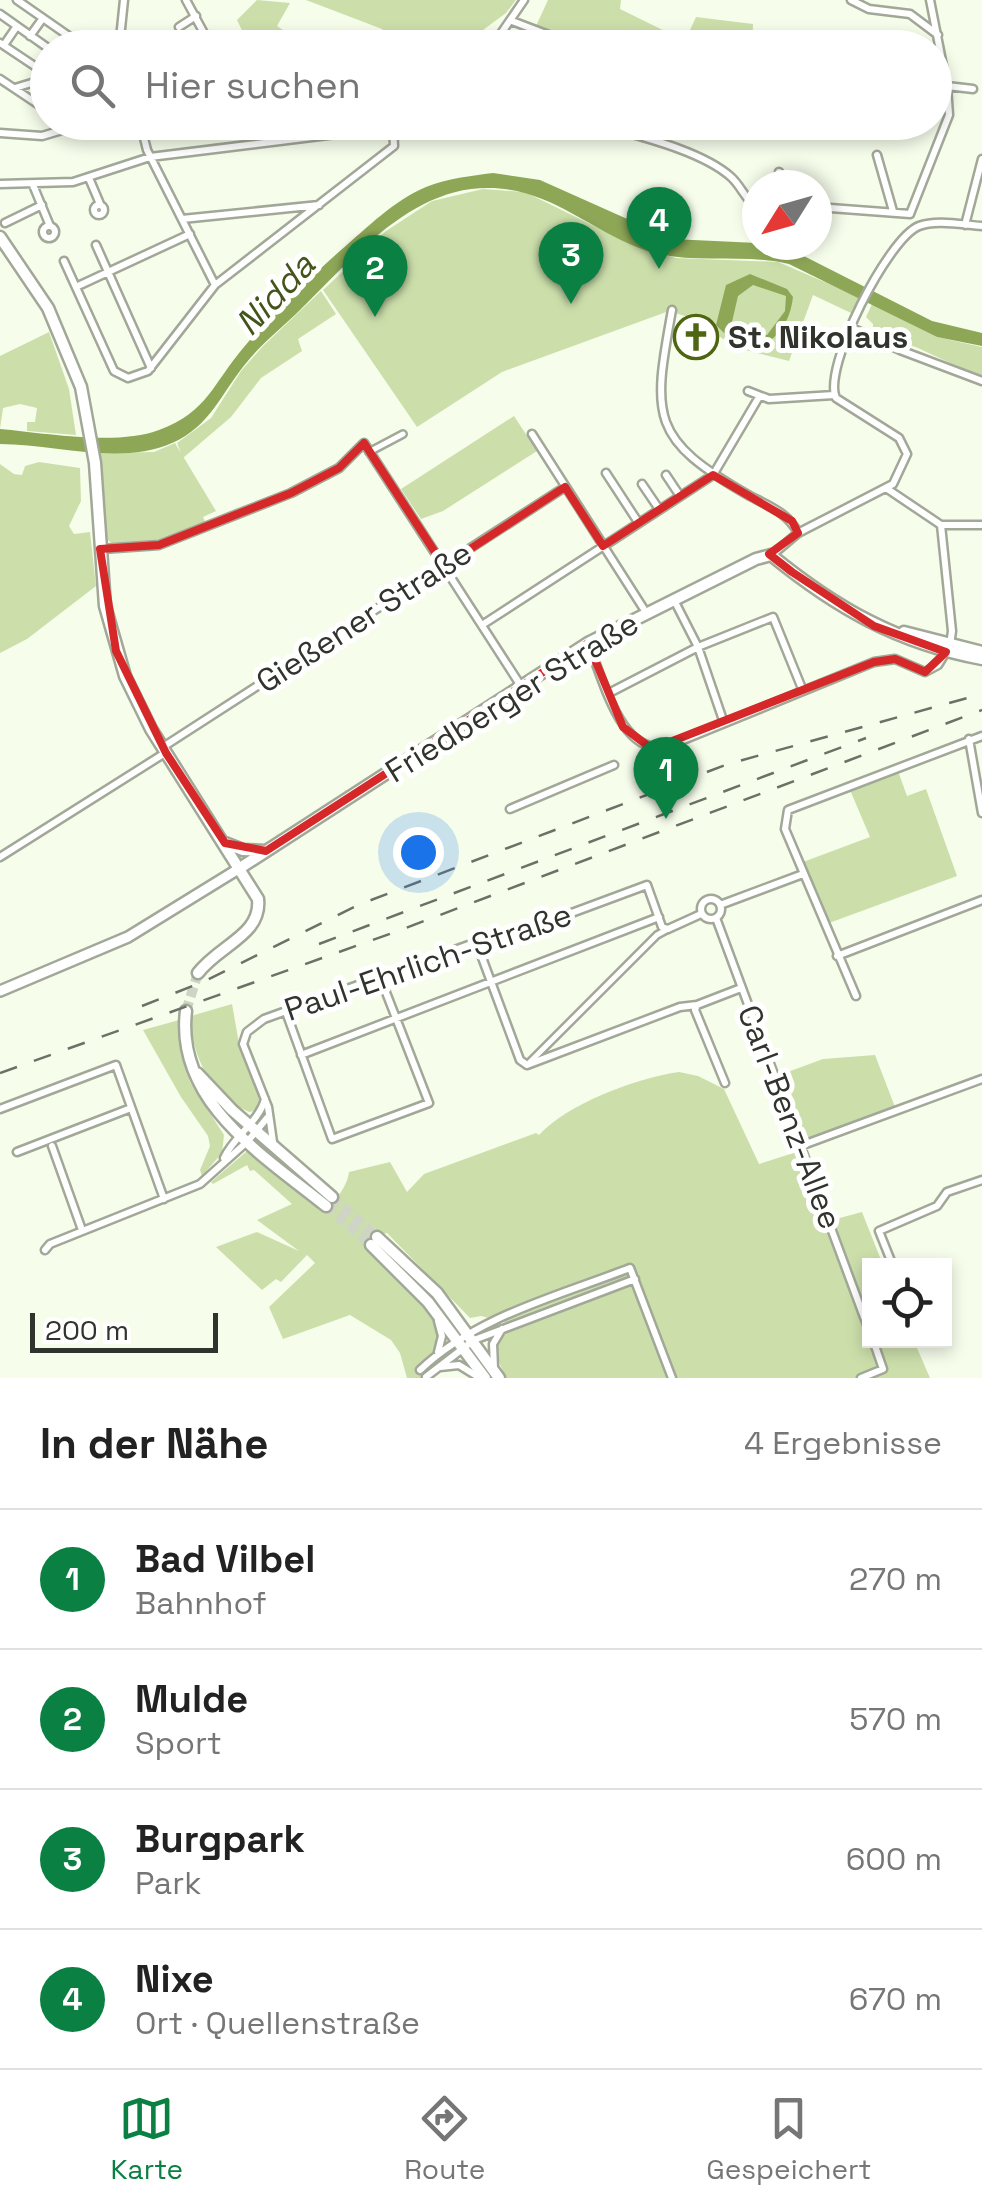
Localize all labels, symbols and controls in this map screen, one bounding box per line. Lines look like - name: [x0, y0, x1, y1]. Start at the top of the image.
- search box: [30, 30, 952, 140]
- icon: search: [65, 58, 120, 113]
- text: Hier suchen: [145, 61, 361, 109]
- north arrow: [742, 170, 832, 260]
- pin: 4: [626, 186, 692, 269]
- pin: 3: [538, 222, 604, 304]
- pin: 2: [342, 234, 408, 317]
- water label: Nidda: [226, 243, 325, 344]
- church icon: St. Nikolaus: [673, 314, 719, 360]
- place label: St. Nikolaus: [728, 317, 908, 357]
- street label: Gießener Straße: [249, 532, 479, 702]
- street label: Friedberger Straße: [378, 603, 646, 791]
- pin: 1: [634, 736, 698, 819]
- your location: [393, 827, 444, 878]
- street label: Paul-Ehrlich-Straße: [279, 894, 577, 1030]
- street label: Carl-Benz-Allee: [729, 999, 851, 1235]
- map controls: [862, 1258, 952, 1348]
- button: locate: [862, 1258, 952, 1348]
- scale bar: [30, 1308, 218, 1352]
- text: 200 m: [45, 1312, 129, 1348]
- text: In der Nähe: [40, 1417, 268, 1470]
- text: 4 Ergebnisse: [744, 1423, 942, 1463]
- text: Bad Vilbel: [135, 1535, 315, 1583]
- text: 1: [65, 1559, 80, 1599]
- text: 270 m: [849, 1559, 942, 1599]
- text: Bahnhof: [135, 1583, 267, 1623]
- text: Mulde: [135, 1675, 248, 1723]
- text: 2: [63, 1699, 82, 1739]
- text: 570 m: [849, 1699, 942, 1739]
- text: Sport: [135, 1723, 222, 1763]
- text: Burgpark: [135, 1815, 305, 1863]
- text: 3: [63, 1839, 82, 1879]
- text: 600 m: [846, 1839, 942, 1879]
- text: Park: [135, 1863, 202, 1903]
- text: Nixe: [135, 1955, 214, 2003]
- text: 4: [62, 1979, 83, 2019]
- text: 670 m: [849, 1979, 942, 2019]
- text: Ort · Quellenstraße: [135, 2003, 420, 2043]
- tab: Karte: [111, 2091, 183, 2187]
- tab: Route: [404, 2091, 485, 2187]
- tab: Gespeichert: [706, 2091, 871, 2187]

